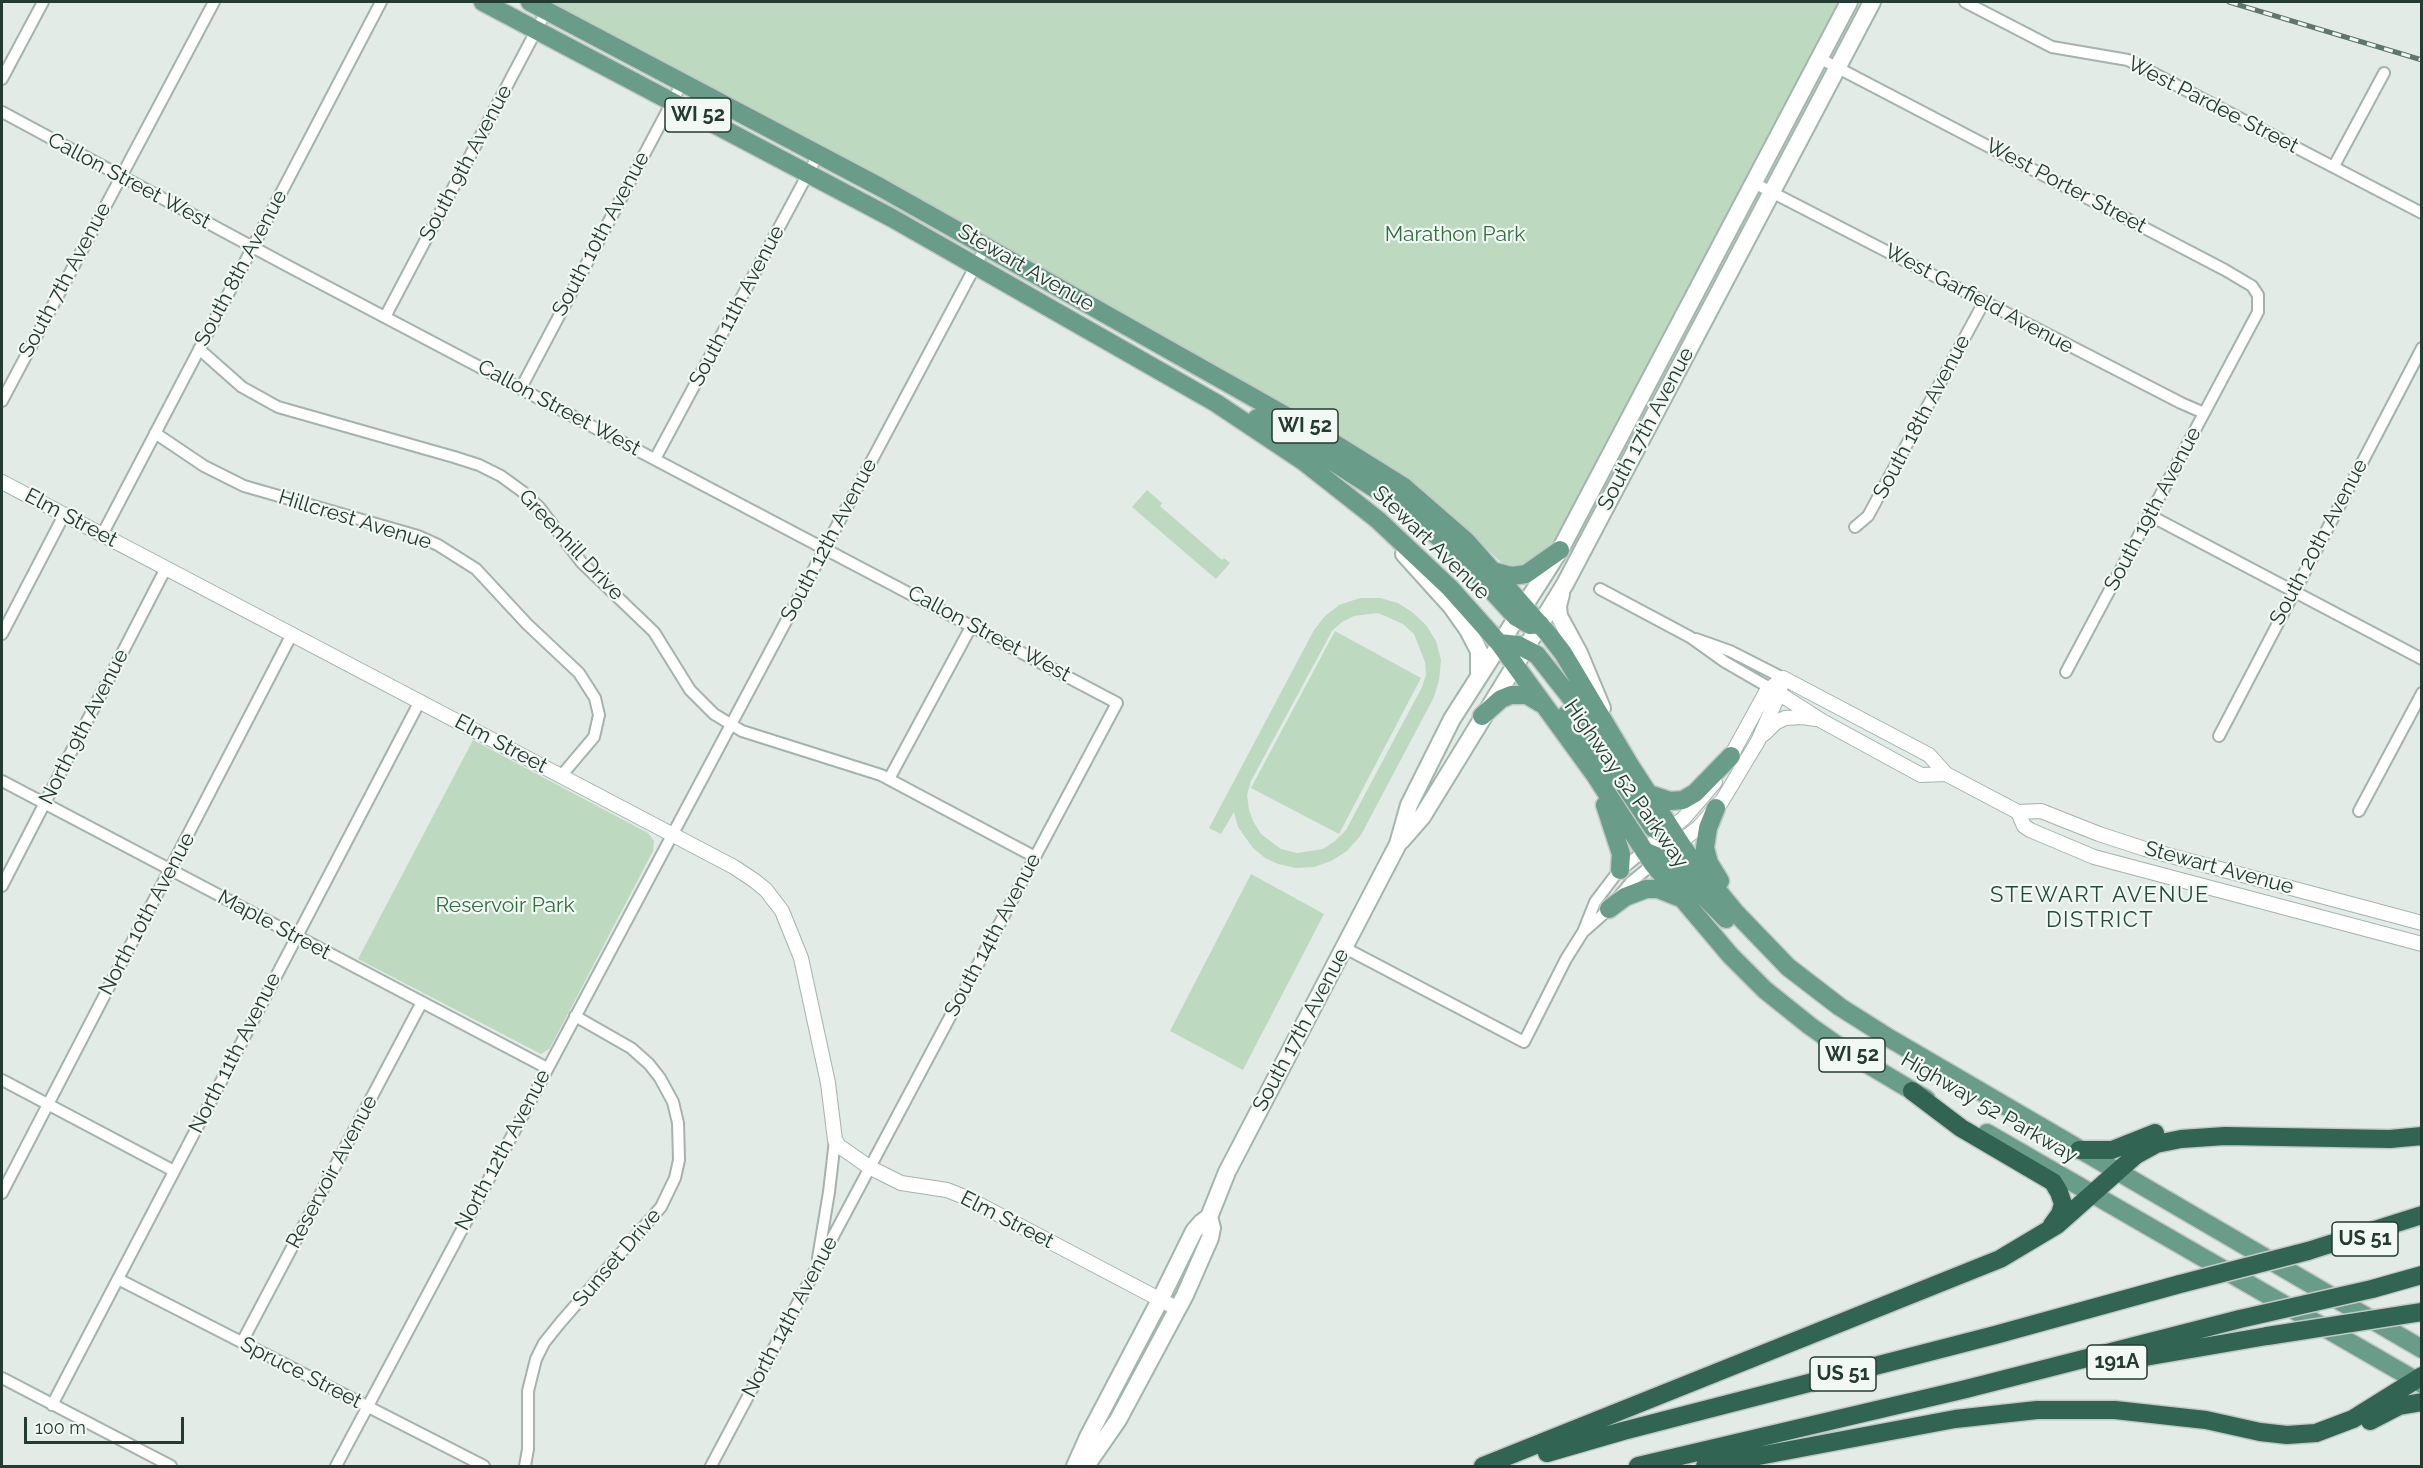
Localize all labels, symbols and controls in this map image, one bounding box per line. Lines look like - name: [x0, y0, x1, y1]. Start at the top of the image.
- street label: West Pardee Street: [2123, 51, 2303, 159]
- street label: South 9th Avenue: [414, 81, 518, 245]
- road number: WI 52: [665, 98, 731, 132]
- street label: Callon Street West: [43, 127, 215, 235]
- street label: West Porter Street: [1981, 133, 2151, 239]
- street label: South 10th Avenue: [547, 148, 655, 320]
- street label: South 8th Avenue: [189, 186, 293, 350]
- street label: South 7th Avenue: [14, 198, 116, 362]
- street label: Stewart Avenue: [953, 219, 1099, 317]
- street label: South 11th Avenue: [684, 221, 790, 391]
- park label: Marathon Park: [1385, 222, 1525, 248]
- street label: West Garfield Avenue: [1880, 239, 2078, 359]
- street label: South 18th Avenue: [1868, 331, 1976, 503]
- street label: South 17th Avenue: [1592, 343, 1700, 515]
- street label: Callon Street West: [473, 354, 645, 462]
- road number: WI 52: [1272, 409, 1338, 443]
- street label: South 19th Avenue: [2099, 423, 2207, 595]
- street label: South 12th Avenue: [775, 454, 883, 626]
- street label: South 20th Avenue: [2265, 455, 2373, 629]
- street label: Stewart Avenue: [1367, 481, 1495, 605]
- street label: Elm Street: [20, 483, 122, 553]
- street label: Greenhill Drive: [513, 484, 629, 606]
- street label: Hillcrest Avenue: [275, 485, 435, 555]
- street label: Callon Street West: [903, 580, 1075, 688]
- street label: North 9th Avenue: [34, 645, 134, 809]
- street label: Highway 52 Parkway: [1558, 695, 1694, 873]
- street label: Elm Street: [450, 709, 552, 779]
- street label: North 10th Avenue: [93, 828, 201, 1000]
- street label: Stewart Avenue: [2142, 836, 2296, 900]
- street label: South 14th Avenue: [939, 849, 1047, 1021]
- district label: STEWART AVENUE DISTRICT: [1990, 882, 2210, 933]
- street label: Maple Street: [213, 885, 335, 965]
- park label: Reservoir Park: [435, 893, 575, 919]
- street label: South 17th Avenue: [1247, 944, 1355, 1116]
- street label: North 11th Avenue: [184, 969, 286, 1137]
- road number: WI 52: [1819, 1038, 1885, 1072]
- street label: Highway 52 Parkway: [1896, 1047, 2082, 1169]
- street label: North 12th Avenue: [450, 1065, 556, 1235]
- street label: Reservoir Avenue: [281, 1091, 383, 1253]
- street label: Elm Street: [956, 1186, 1058, 1254]
- street label: Sunset Drive: [567, 1204, 667, 1312]
- road number: US 51: [2332, 1222, 2398, 1256]
- street label: North 14th Avenue: [737, 1232, 843, 1402]
- street label: Spruce Street: [236, 1332, 366, 1414]
- road number: 191A: [2087, 1345, 2147, 1379]
- road number: US 51: [1810, 1357, 1876, 1391]
- scale bar: [27, 1405, 188, 1443]
- text: 100 m: [35, 1417, 86, 1438]

